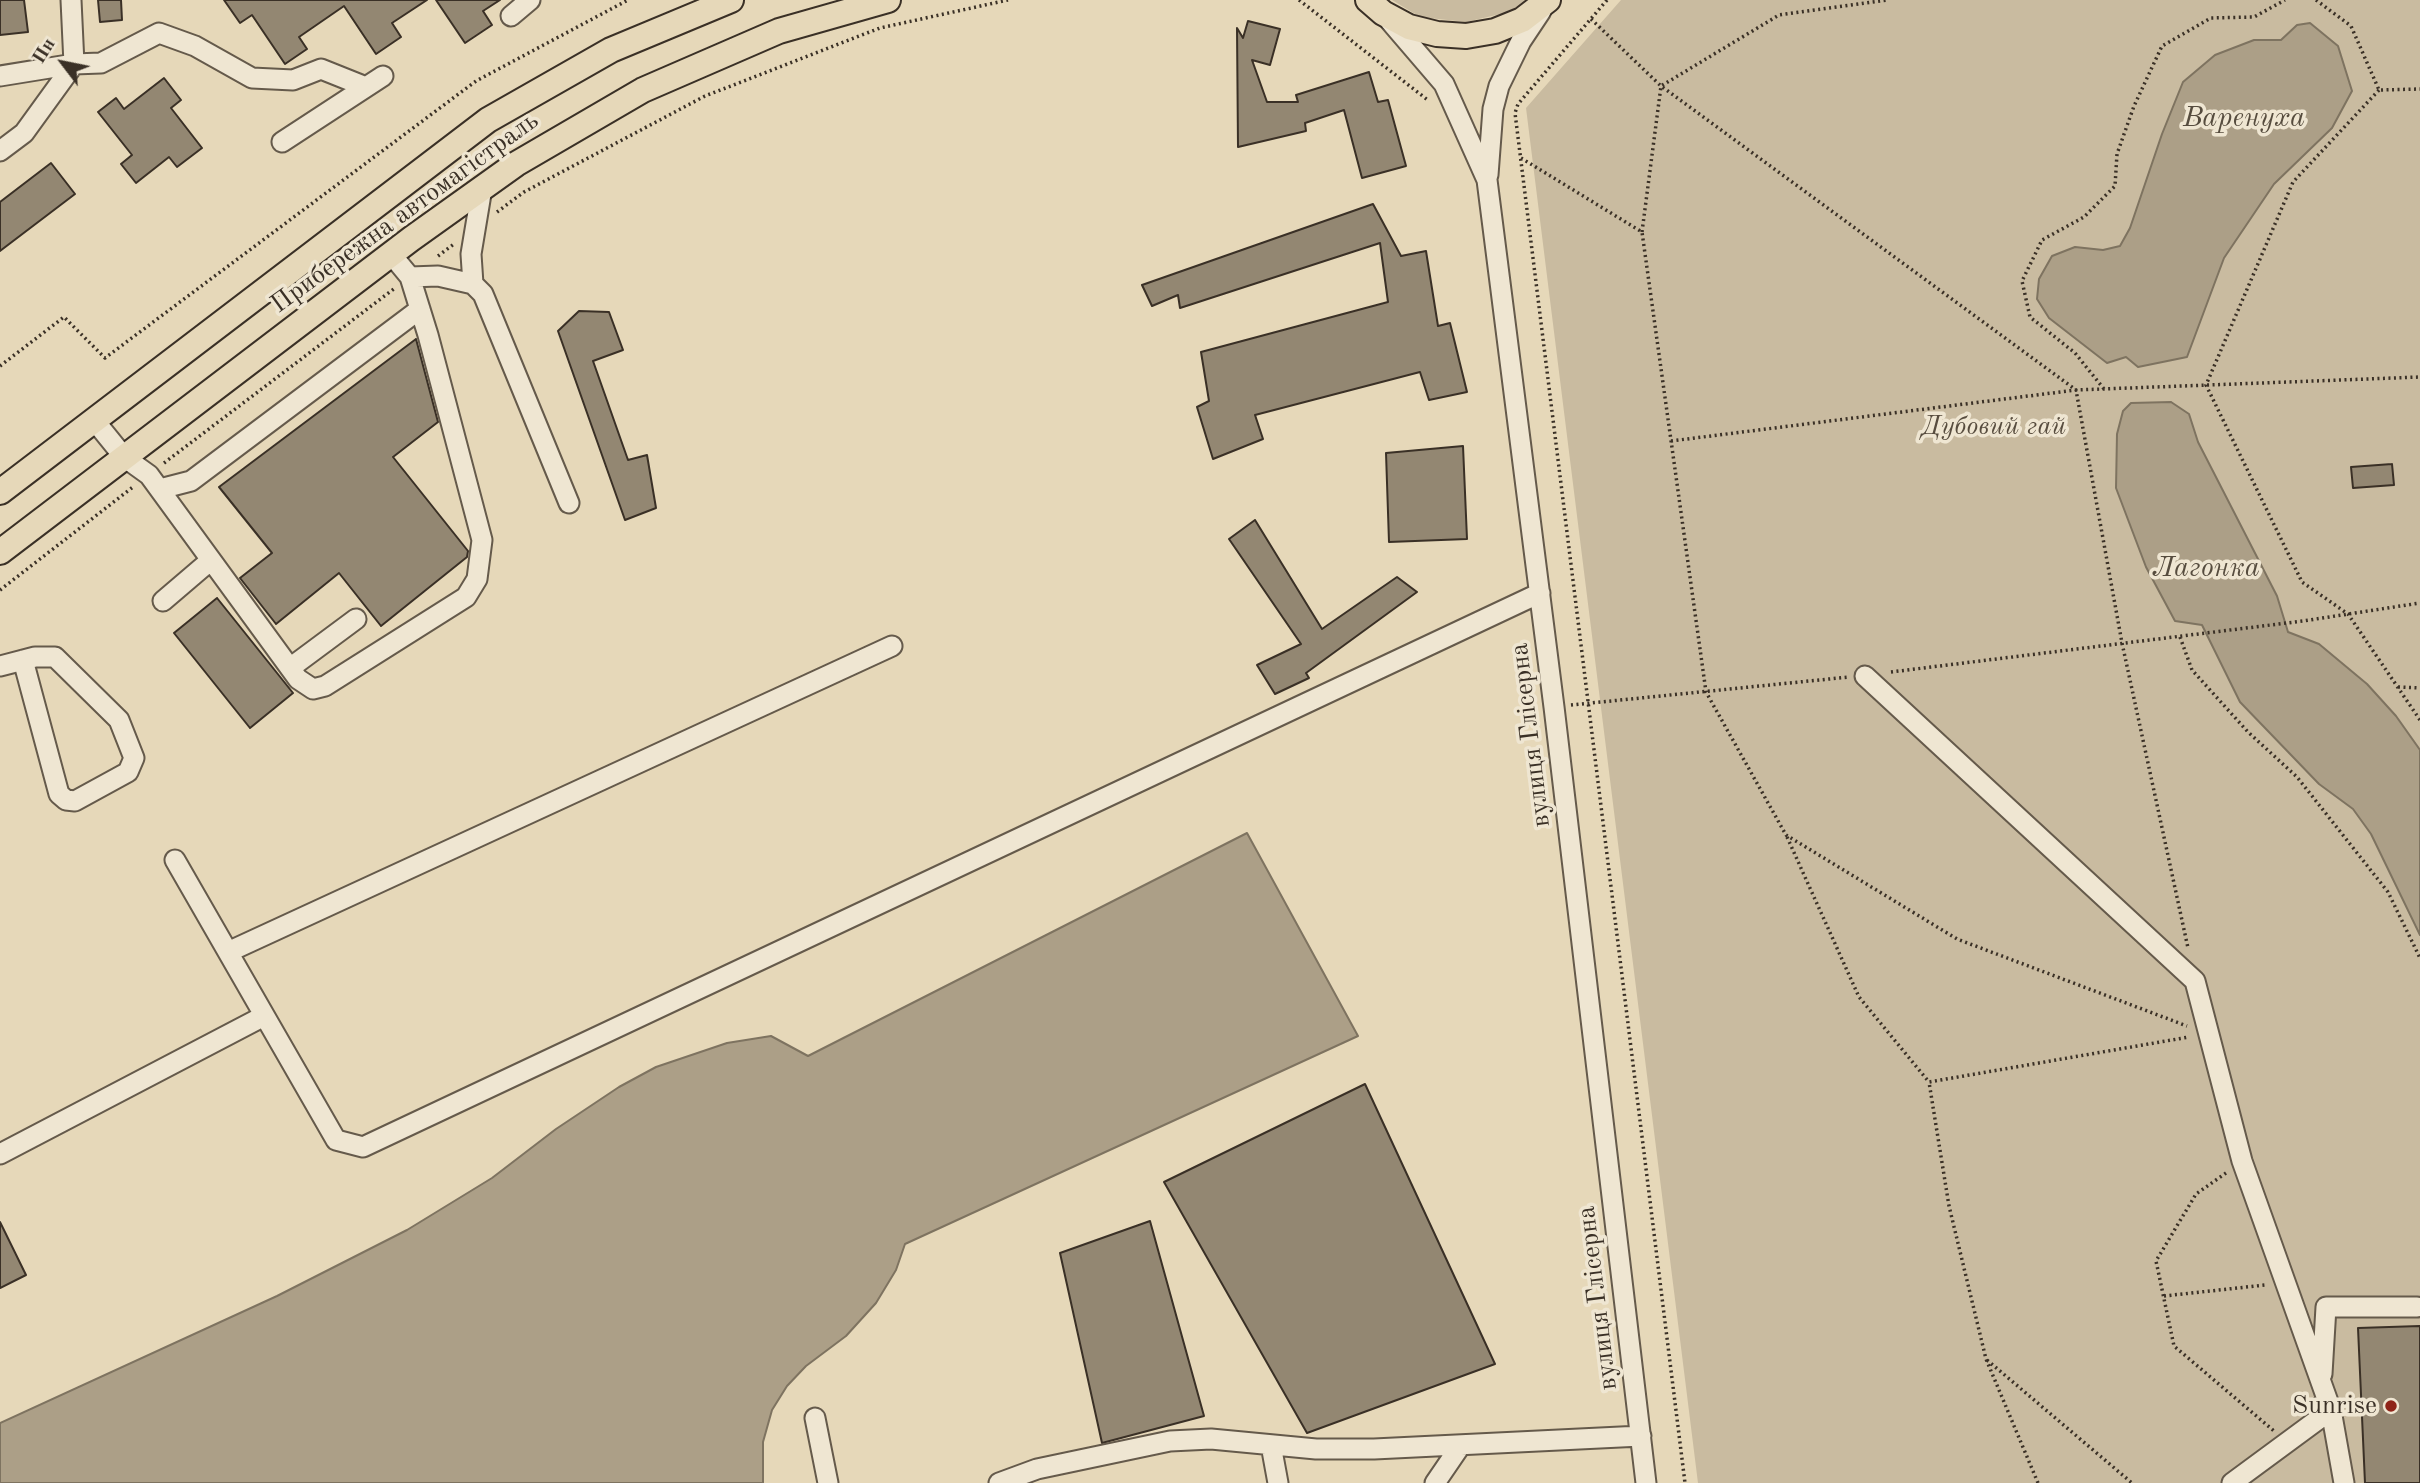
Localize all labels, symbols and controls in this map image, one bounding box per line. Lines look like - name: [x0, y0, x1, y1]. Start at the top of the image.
- north arrow: [28, 28, 98, 98]
- text: Пн: [30, 35, 60, 68]
- water label: Варенуха: [2183, 102, 2305, 136]
- street label: Прибережна автомагістраль: [265, 105, 545, 321]
- park label: Дубовий гай: [1922, 411, 2066, 443]
- water label: Лагонка: [2152, 552, 2260, 586]
- street label: вулиця Глісерна: [1504, 641, 1558, 829]
- street label: вулиця Глісерна: [1571, 1204, 1625, 1392]
- place label: Sunrise: [2292, 1390, 2377, 1422]
- marker: Sunrise: [2383, 1398, 2399, 1414]

